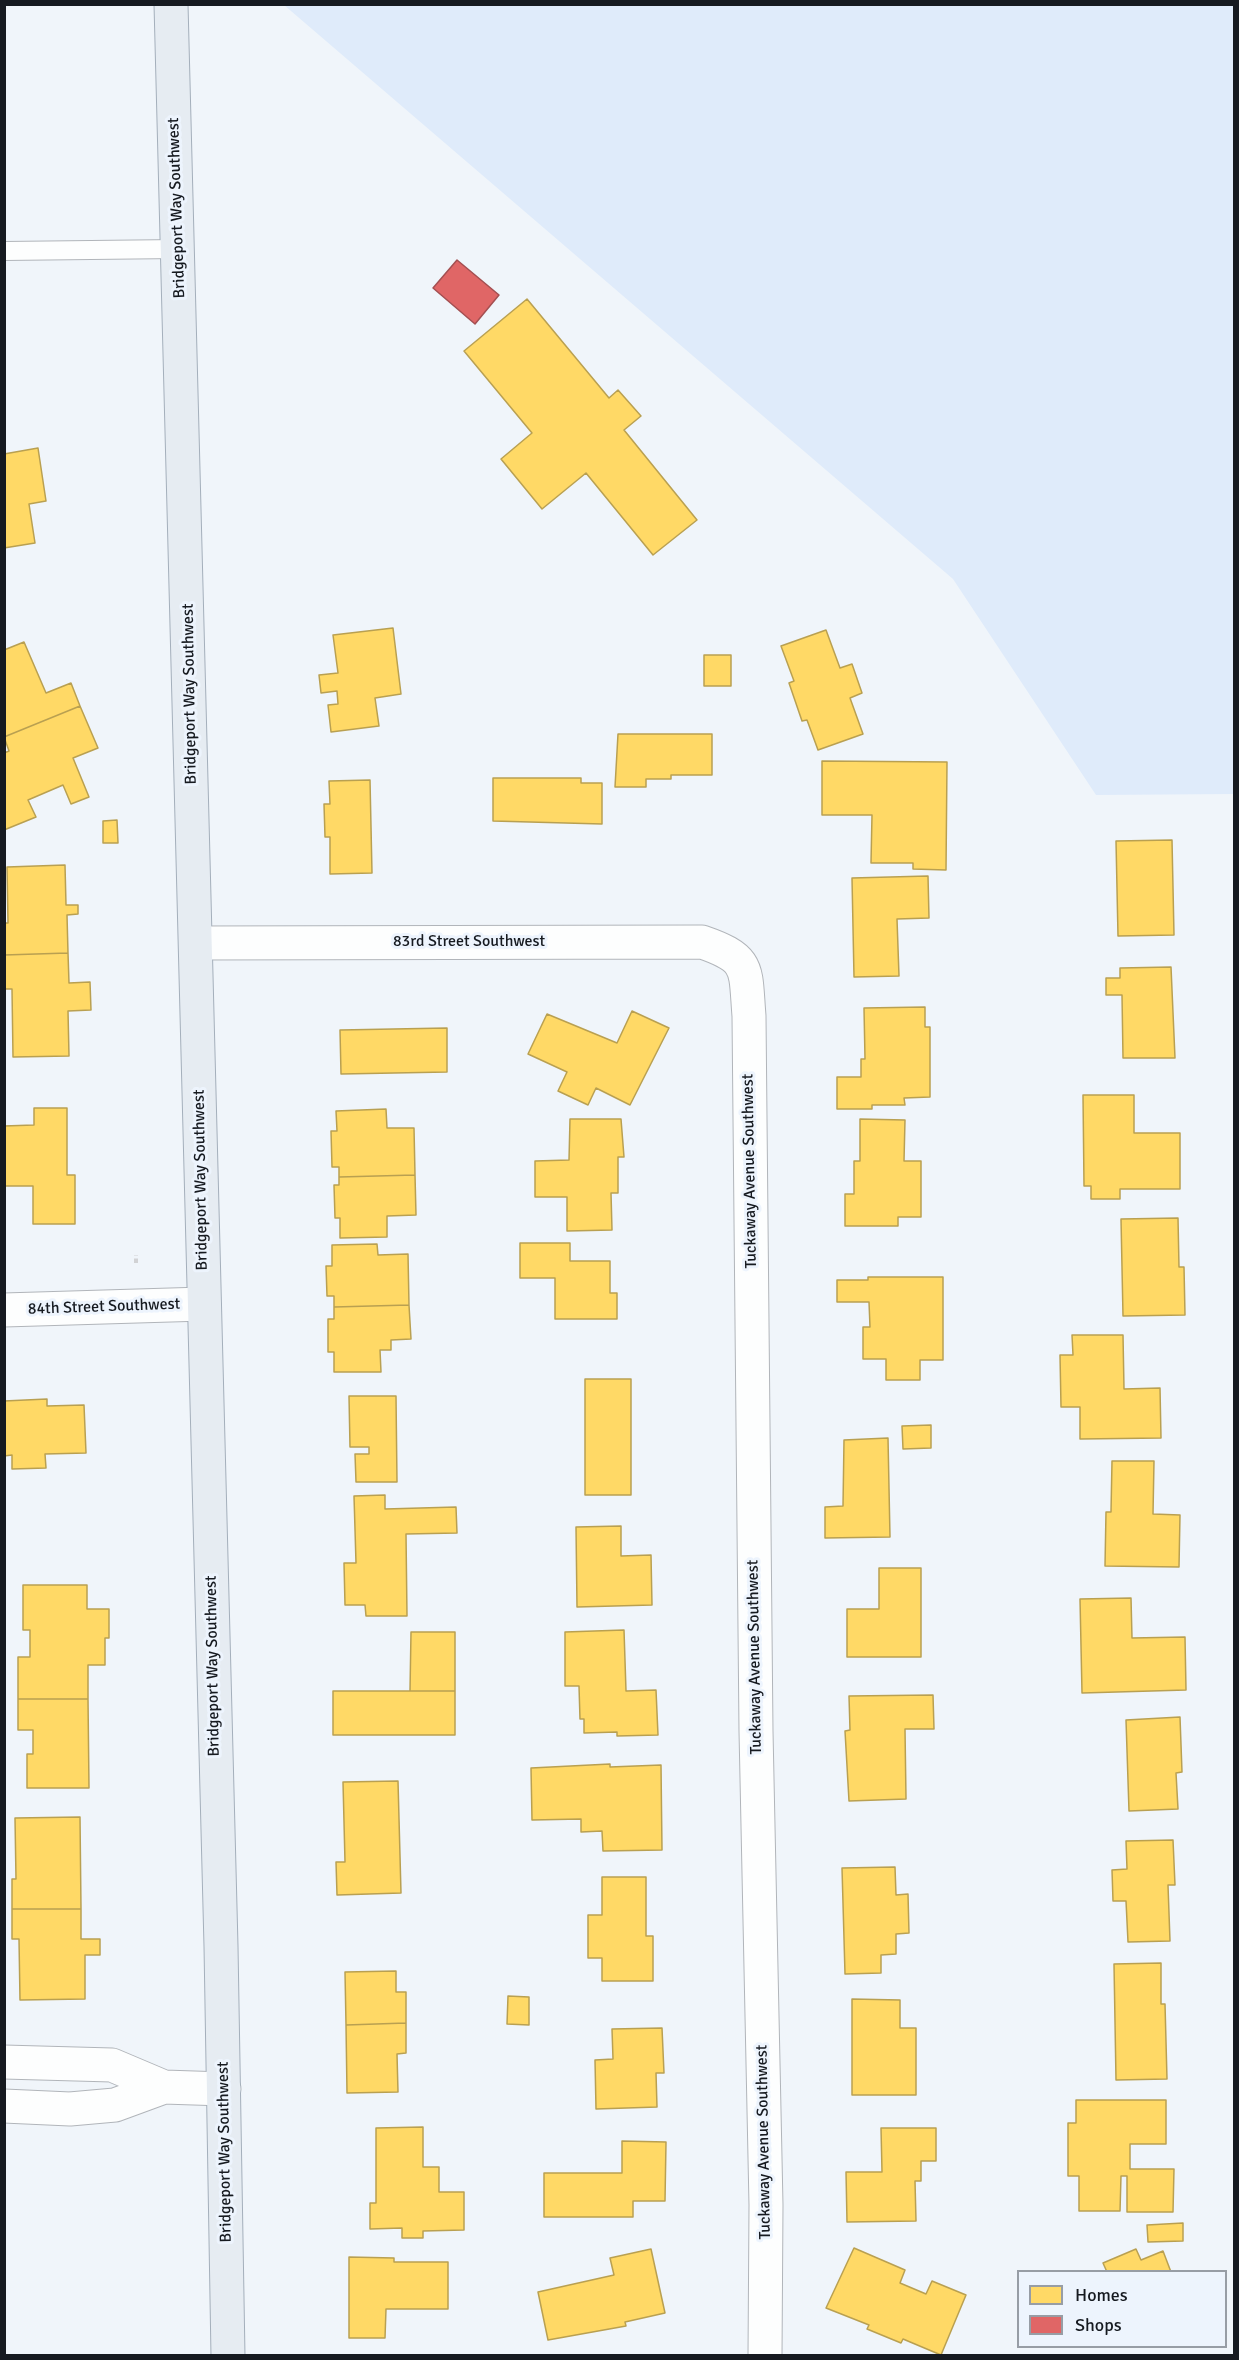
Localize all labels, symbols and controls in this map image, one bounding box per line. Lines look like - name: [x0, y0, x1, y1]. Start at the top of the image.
- street label: Bridgeport Way Southwest: [164, 117, 190, 299]
- street label: Bridgeport Way Southwest: [179, 603, 201, 785]
- street label: 83rd Street Southwest: [393, 932, 545, 952]
- street label: Tuckaway Avenue Southwest: [739, 1074, 761, 1268]
- street label: Bridgeport Way Southwest: [190, 1089, 212, 1271]
- street label: 84th Street Southwest: [28, 1295, 180, 1319]
- street label: Tuckaway Avenue Southwest: [744, 1560, 766, 1754]
- street label: Bridgeport Way Southwest: [202, 1575, 224, 1757]
- street label: Tuckaway Avenue Southwest: [753, 2045, 775, 2239]
- street label: Bridgeport Way Southwest: [214, 2061, 236, 2243]
- legend: [1017, 2270, 1227, 2348]
- text: Homes: [1075, 2284, 1128, 2306]
- text: Shops: [1075, 2314, 1122, 2336]

